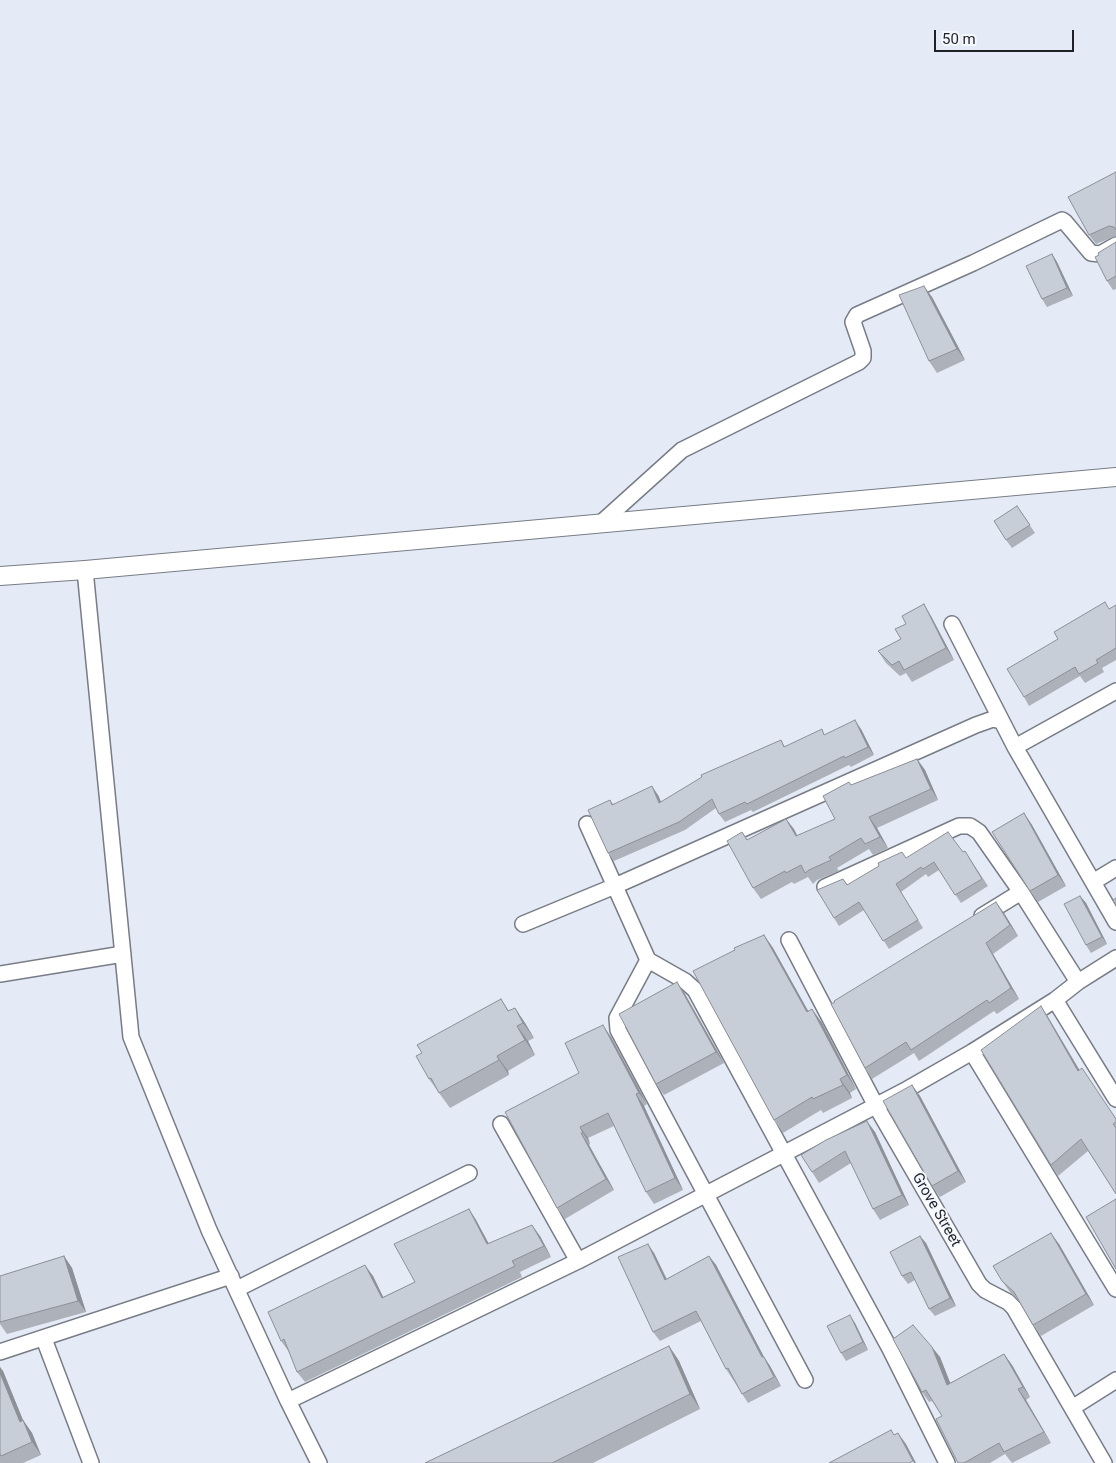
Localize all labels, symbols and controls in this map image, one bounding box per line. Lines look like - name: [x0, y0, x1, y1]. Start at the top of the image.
- scale bar: [936, 20, 1076, 52]
- text: 50 m: [942, 30, 976, 48]
- street label: Grove Street: [908, 1170, 964, 1250]

